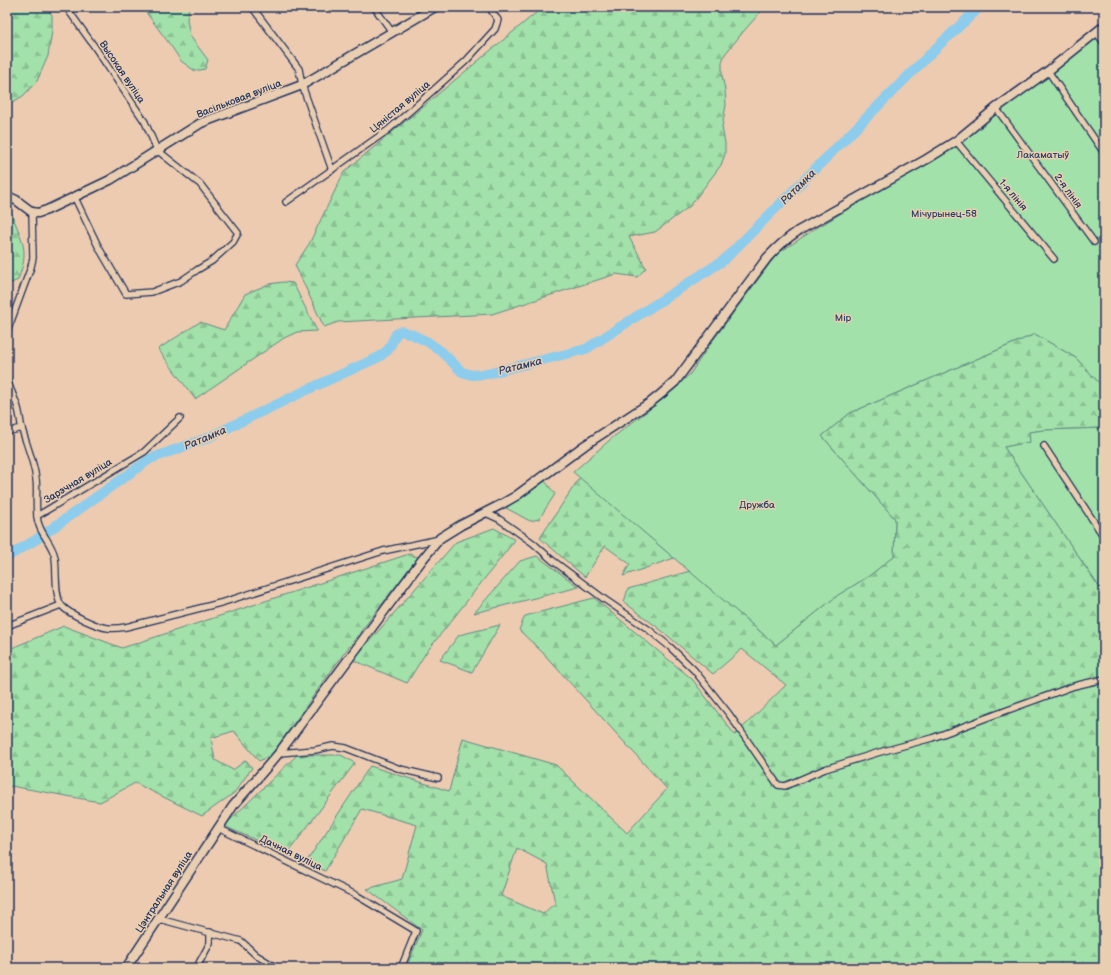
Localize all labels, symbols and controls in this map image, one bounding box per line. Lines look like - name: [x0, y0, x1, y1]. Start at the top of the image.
- street label: Высокая вуліца: [97, 38, 147, 106]
- street label: Васільковая вуліца: [195, 77, 283, 121]
- street label: Цяністая вуліца: [368, 78, 433, 136]
- park label: Лакаматыў: [1016, 149, 1070, 161]
- water label: Ратамка: [778, 166, 819, 207]
- street label: 2-я лінія: [1052, 171, 1085, 211]
- street label: 1-я лінія: [996, 177, 1030, 214]
- park label: Мічурынец-58: [911, 208, 977, 220]
- park label: Мір: [835, 312, 852, 324]
- water label: Ратамка: [497, 354, 544, 378]
- water label: Ратамка: [182, 423, 229, 453]
- street label: Зарэчная вуліца: [42, 456, 114, 506]
- park label: Дружба: [739, 499, 775, 511]
- street label: Дачная вуліца: [258, 833, 324, 873]
- street label: Цэнтральная вуліца: [133, 849, 195, 935]

